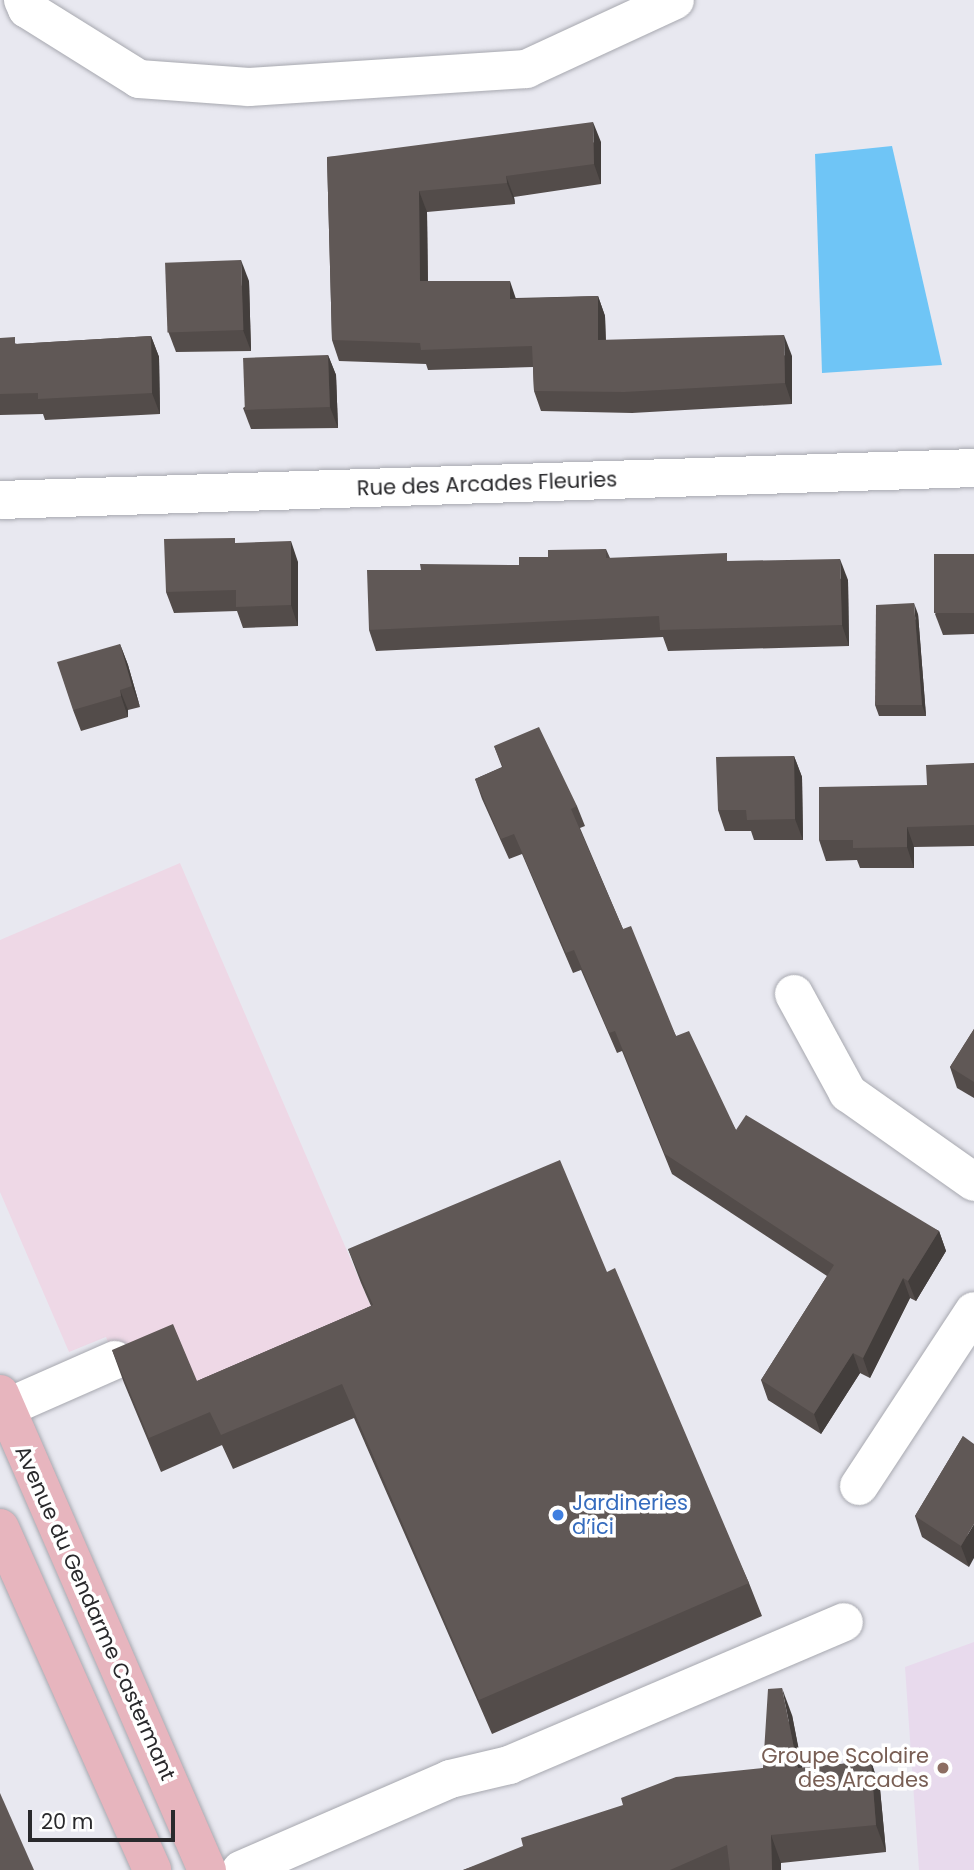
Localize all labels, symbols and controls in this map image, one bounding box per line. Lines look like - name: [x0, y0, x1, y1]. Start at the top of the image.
- street label: Rue des Arcades Fleuries: [356, 467, 618, 501]
- street label: Avenue du Gendarme Castermant: [10, 1442, 180, 1784]
- place label: Jardineries d’ici: [572, 1490, 688, 1540]
- marker: Jardineries d’ici: [550, 1507, 566, 1523]
- place label: Groupe Scolaire des Arcades: [761, 1743, 929, 1793]
- marker: Groupe Scolaire des Arcades: [935, 1760, 951, 1776]
- scale bar: [32, 1797, 178, 1841]
- text: 20 m: [41, 1807, 94, 1836]

